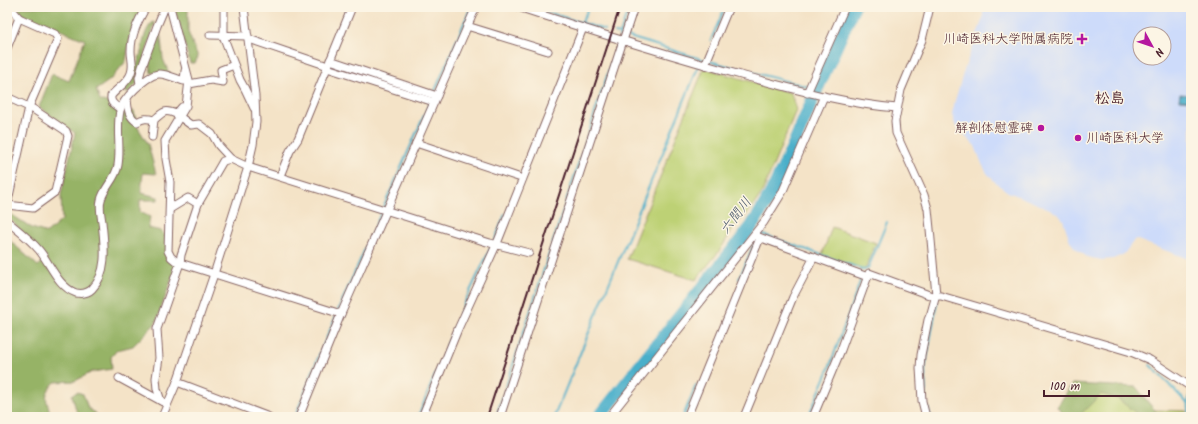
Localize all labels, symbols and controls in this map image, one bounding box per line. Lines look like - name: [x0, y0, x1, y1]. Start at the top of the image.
- north arrow: [1132, 26, 1172, 66]
- place label: 川崎医科大学附属病院: [943, 29, 1073, 50]
- marker: 川崎医科大学附属病院: [1076, 33, 1088, 45]
- text: N: [1150, 43, 1168, 60]
- district label: 松島: [1095, 87, 1125, 111]
- place label: 解剖体慰霊碑: [955, 118, 1033, 139]
- marker: 解剖体慰霊碑: [1036, 123, 1046, 133]
- place label: 川崎医科大学: [1086, 128, 1164, 149]
- marker: 川崎医科大学: [1073, 133, 1083, 143]
- water label: 六間川: [715, 193, 757, 239]
- scale bar: [1044, 372, 1149, 398]
- text: 100 m: [1050, 377, 1081, 396]

